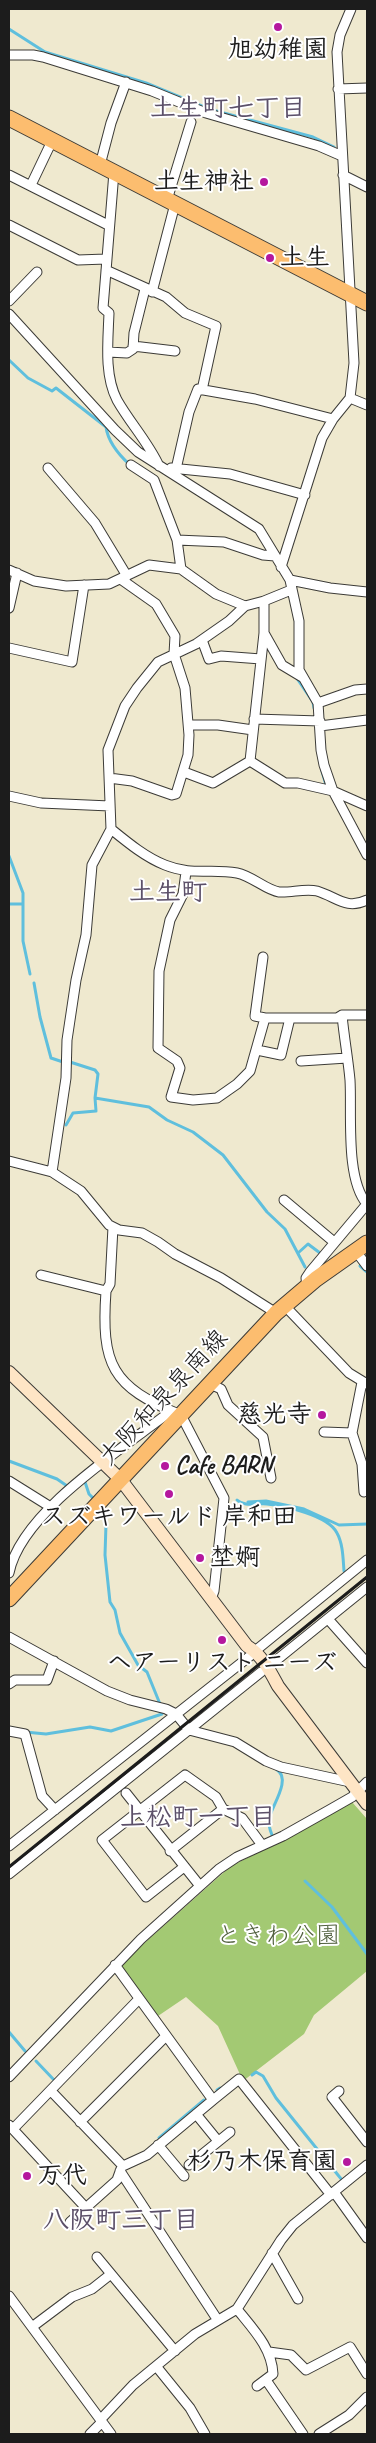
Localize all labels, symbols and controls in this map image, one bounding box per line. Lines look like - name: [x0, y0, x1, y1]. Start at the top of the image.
- marker: 旭幼稚園: [272, 21, 284, 33]
- place label: 旭幼稚園: [228, 35, 328, 65]
- district label: 土生町七丁目: [150, 93, 306, 125]
- place label: 土生神社: [154, 167, 254, 197]
- marker: 土生神社: [258, 176, 270, 188]
- place label: 土生: [280, 243, 330, 273]
- marker: 土生: [264, 252, 276, 264]
- district label: 土生町: [129, 877, 207, 909]
- street label: 大阪和泉泉南線: [93, 1324, 235, 1472]
- place label: 慈光寺: [237, 1400, 312, 1430]
- marker: 慈光寺: [316, 1409, 328, 1421]
- place label: Cafe BARN: [175, 1451, 272, 1481]
- marker: Cafe BARN: [159, 1460, 171, 1472]
- marker: スズキワールド 岸和田: [163, 1488, 175, 1500]
- place label: スズキワールド 岸和田: [41, 1502, 297, 1532]
- place label: 埜婀: [210, 1543, 260, 1573]
- marker: 埜婀: [194, 1552, 206, 1564]
- marker: ヘアーリスト ニーズ: [216, 1634, 228, 1646]
- place label: ヘアーリスト ニーズ: [107, 1648, 337, 1678]
- district label: 上松町一丁目: [120, 1802, 276, 1834]
- park label: ときわ公園: [216, 1921, 340, 1951]
- place label: 杉乃木保育園: [187, 2147, 337, 2177]
- marker: 杉乃木保育園: [341, 2156, 353, 2168]
- place label: 万代: [37, 2161, 87, 2191]
- marker: 万代: [21, 2170, 33, 2182]
- district label: 八阪町三丁目: [43, 2205, 199, 2237]

